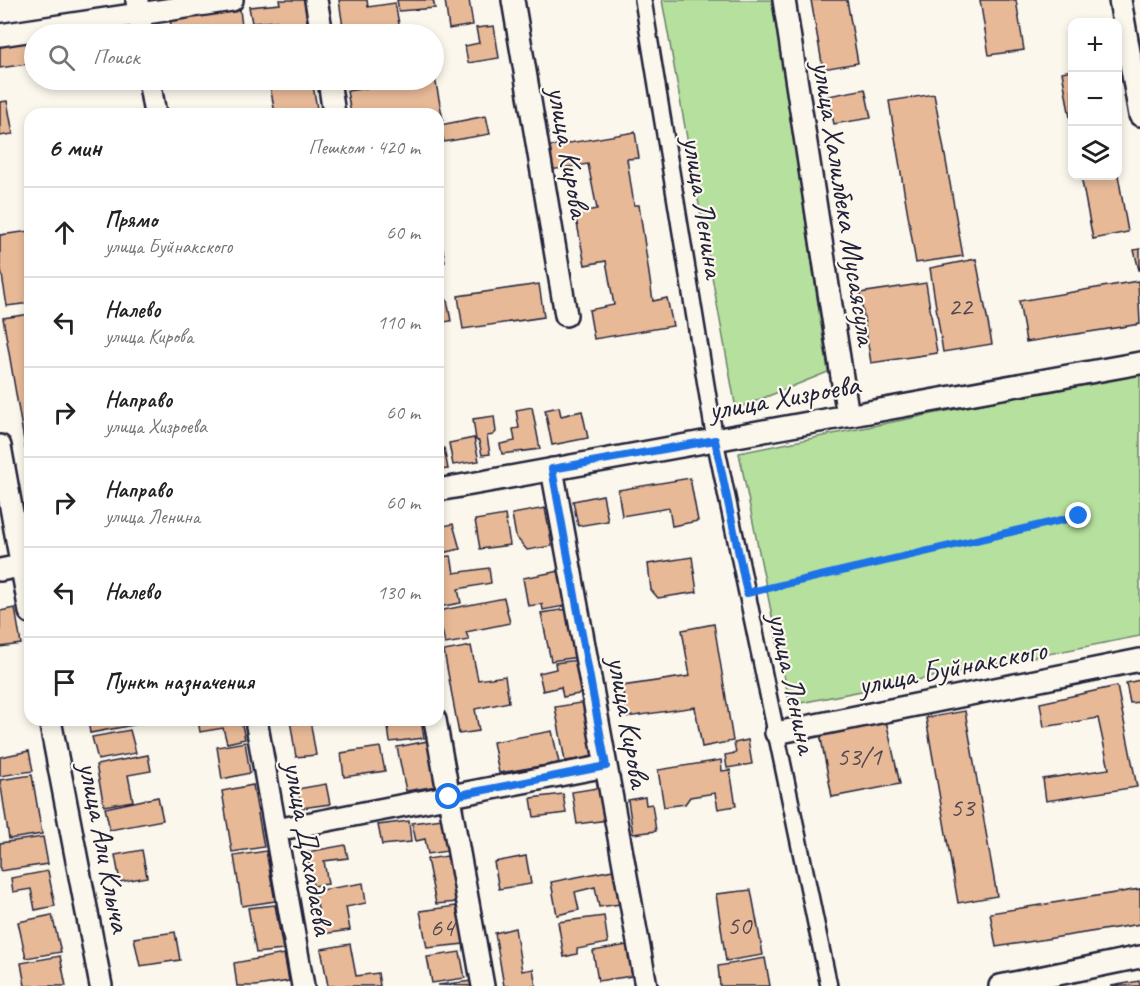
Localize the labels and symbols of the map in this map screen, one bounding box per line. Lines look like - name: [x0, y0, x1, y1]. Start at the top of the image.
- street label: улица Халилбека Мусаясула: [803, 56, 887, 350]
- street label: улица Кирова: [538, 82, 600, 223]
- street label: улица Ленина: [674, 132, 734, 283]
- house number: 22: [948, 289, 974, 323]
- street label: улица Хизроева: [704, 365, 864, 429]
- route end: [1065, 502, 1091, 528]
- street label: улица Ленина: [759, 607, 827, 759]
- street label: улица Буйнакского: [853, 630, 1051, 704]
- street label: улица Кирова: [598, 652, 660, 793]
- house number: 53/1: [836, 739, 884, 773]
- street label: улица Дахадаева: [275, 756, 343, 940]
- street label: улица Али Клыча: [70, 757, 140, 937]
- route start: [435, 783, 461, 809]
- house number: 53: [950, 790, 976, 824]
- house number: 50: [727, 908, 753, 942]
- house number: 64: [430, 910, 457, 944]

